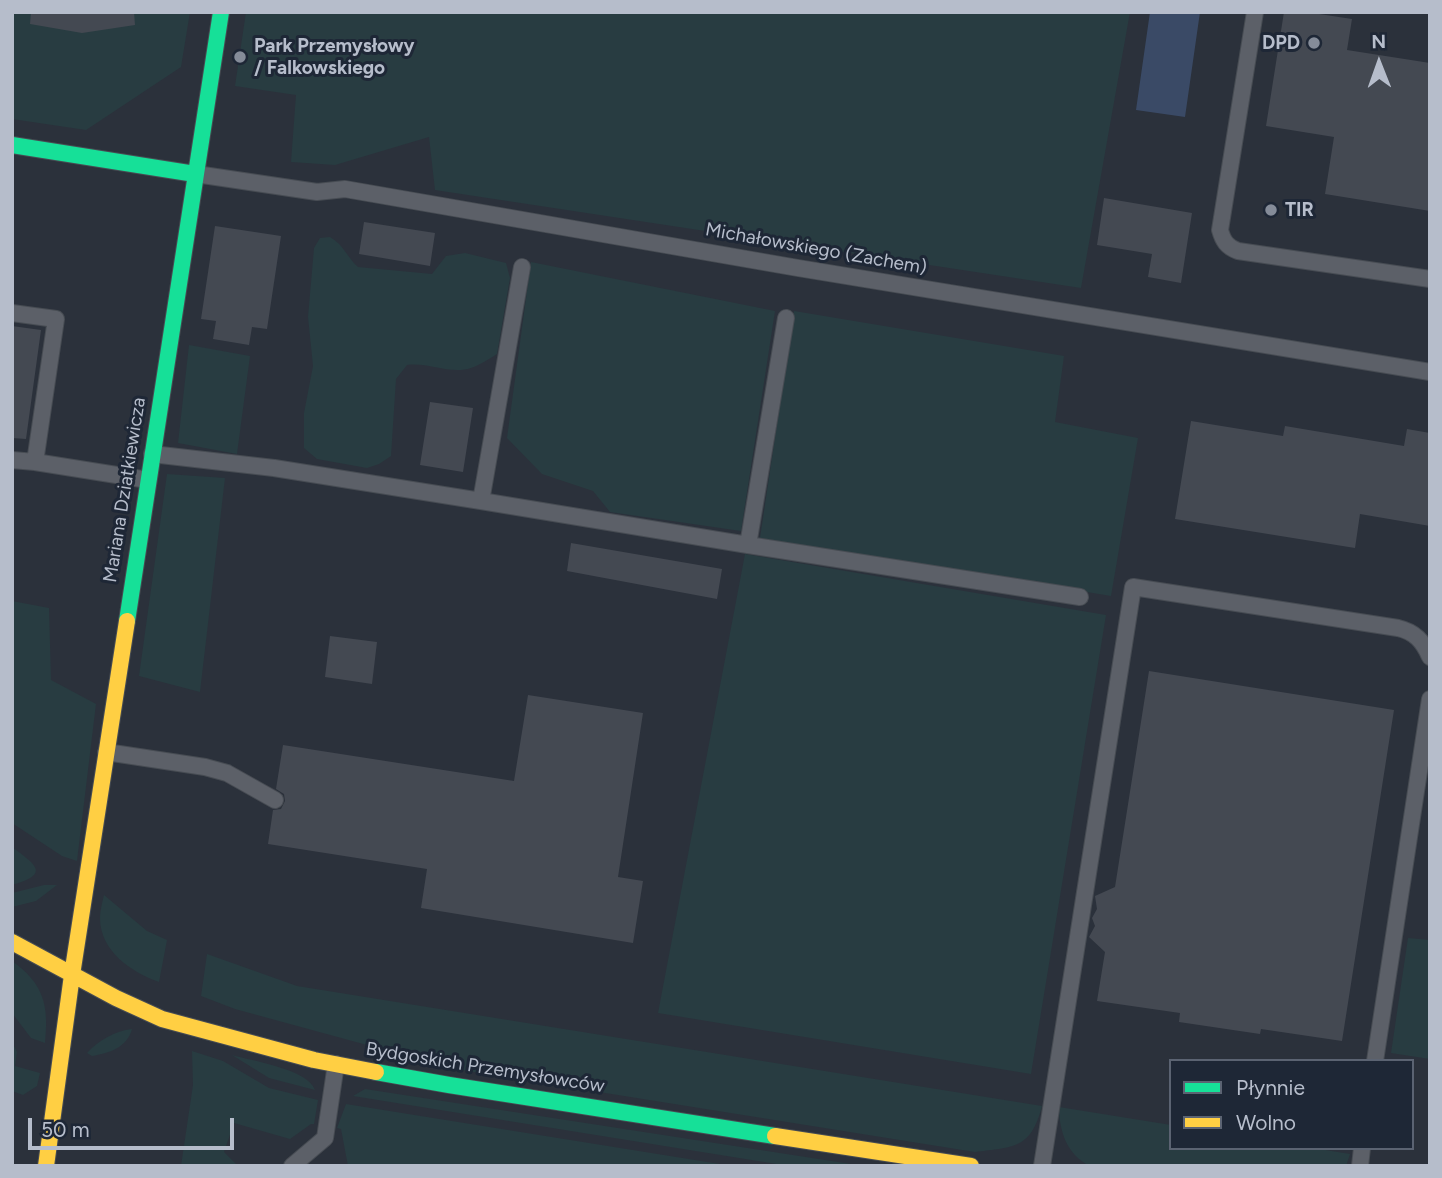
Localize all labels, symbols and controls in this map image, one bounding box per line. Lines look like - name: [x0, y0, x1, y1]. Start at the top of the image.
- north arrow: [1344, 28, 1414, 98]
- text: N: [1371, 30, 1386, 53]
- place label: DPD: [1262, 32, 1300, 54]
- place label: Park Przemysłowy / Falkowskiego: [254, 35, 415, 79]
- marker: DPD: [1306, 35, 1322, 51]
- marker: Park Przemysłowy / Falkowskiego: [232, 49, 248, 65]
- place label: TIR: [1285, 199, 1314, 221]
- marker: TIR: [1263, 202, 1279, 218]
- street label: Michałowskiego (Zachem): [703, 218, 929, 280]
- street label: Mariana Dziatkiewicza: [99, 396, 151, 584]
- street label: Bydgoskich Przemysłowców: [364, 1038, 606, 1098]
- legend: [1169, 1059, 1414, 1150]
- text: Płynnie: [1236, 1075, 1305, 1100]
- scale bar: [32, 1104, 238, 1148]
- text: Wolno: [1236, 1110, 1296, 1135]
- text: 50 m: [41, 1117, 90, 1142]

